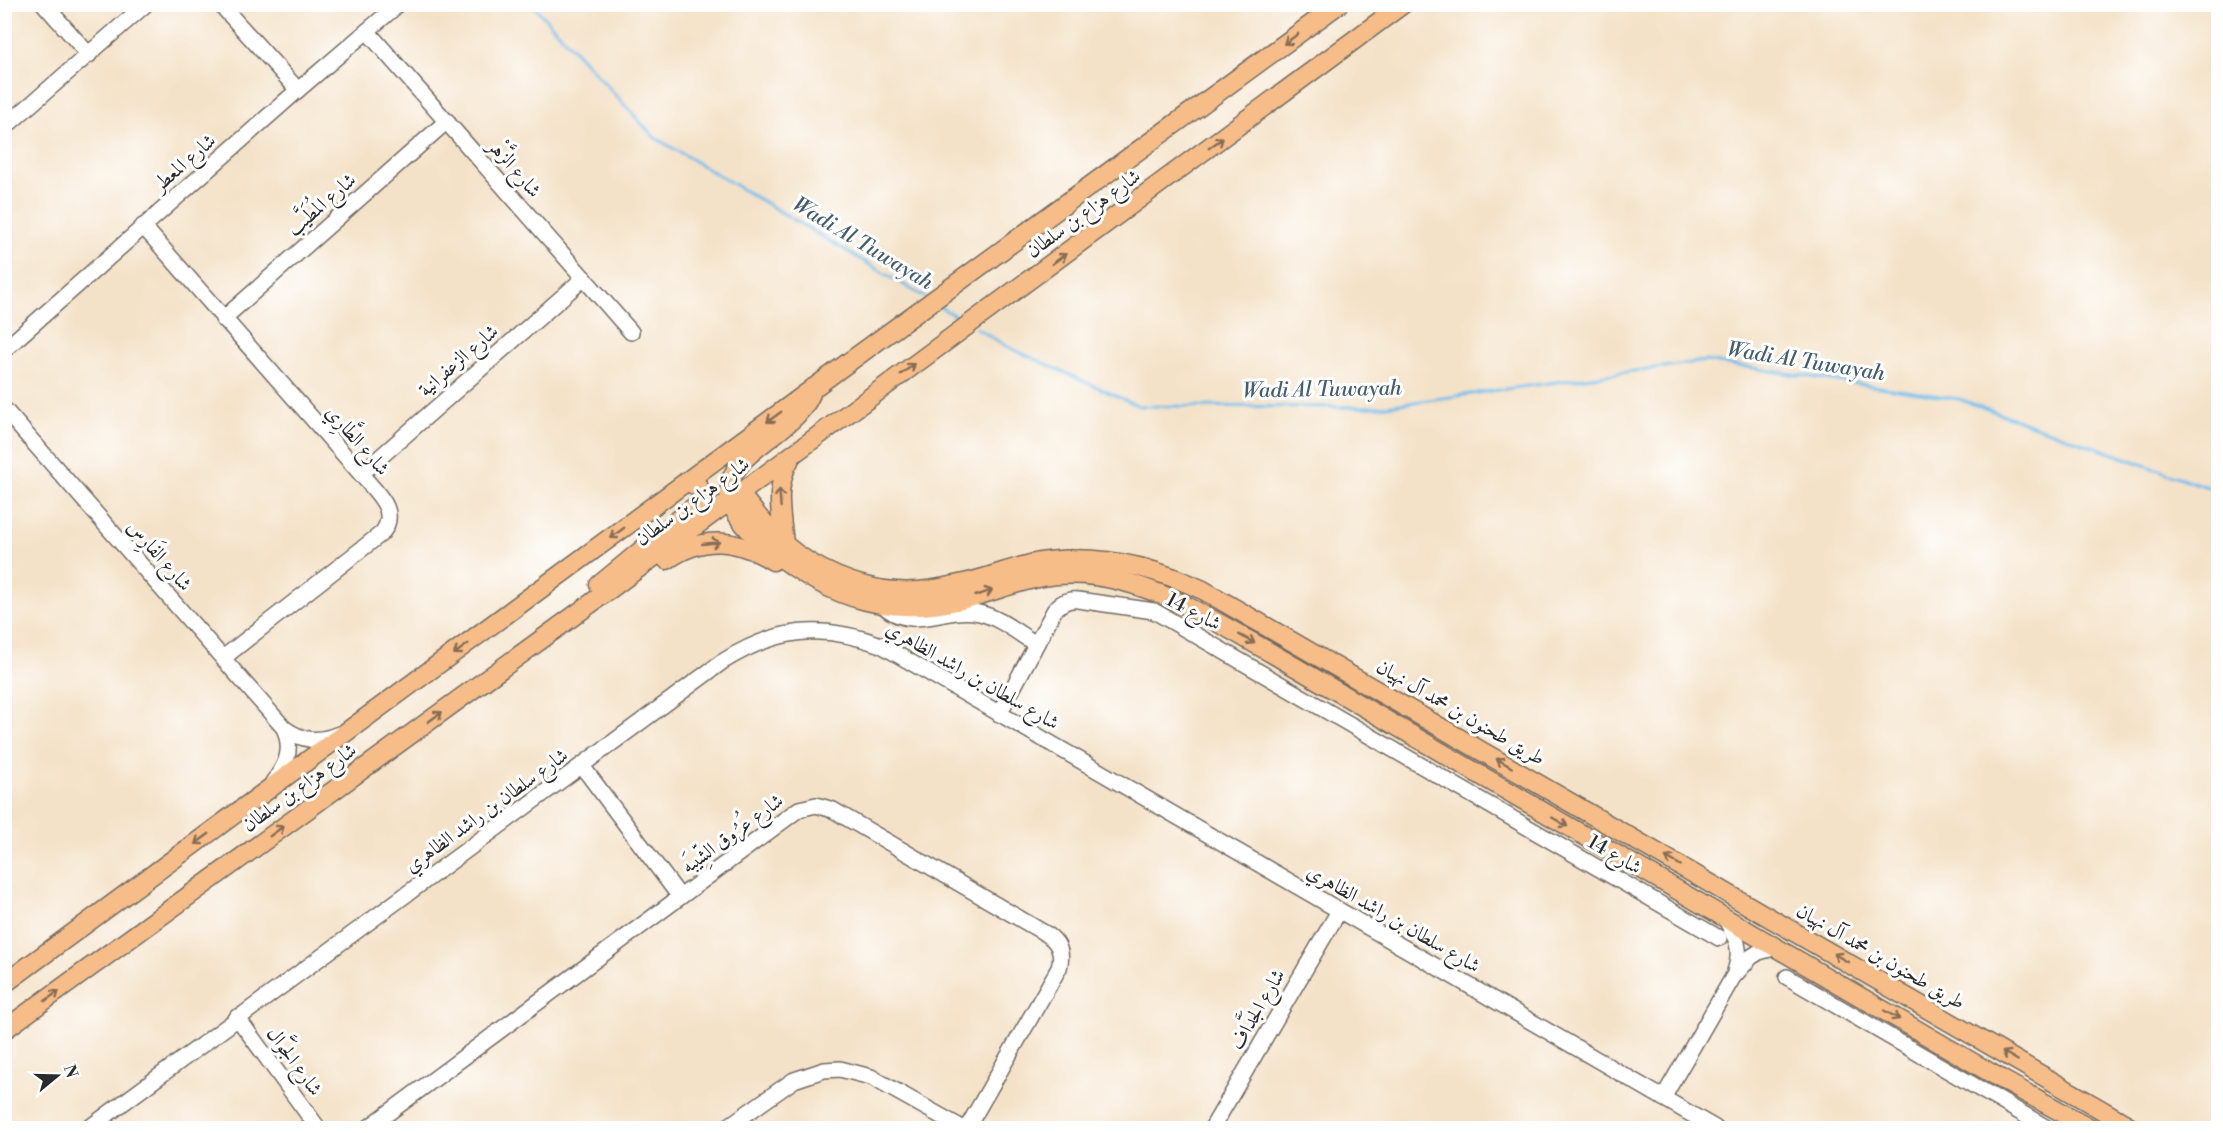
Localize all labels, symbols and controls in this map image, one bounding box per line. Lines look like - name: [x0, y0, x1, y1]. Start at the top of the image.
- one-way arrow: [1284, 33, 1300, 45]
- street label: شارع المعطر: [147, 129, 224, 202]
- street label: شارع الزَّهْر: [477, 129, 551, 206]
- one-way arrow: [1207, 137, 1223, 149]
- street label: شارع المُطَيَّب: [278, 164, 364, 245]
- street label: شارع هزاع بن سلطان: [1022, 164, 1148, 267]
- water label: Wadi Al Tuwayah: [788, 192, 938, 296]
- one-way arrow: [1050, 252, 1066, 265]
- street label: شارع الزعفرانية: [414, 320, 507, 406]
- water label: Wadi Al Tuwayah: [1725, 337, 1887, 387]
- one-way arrow: [900, 363, 916, 375]
- water label: Wadi Al Tuwayah: [1242, 376, 1402, 404]
- street label: شارع الطَّارِي: [316, 397, 399, 484]
- one-way arrow: [766, 410, 782, 423]
- street label: شارع هزاع بن سلطان: [631, 452, 757, 555]
- one-way arrow: [775, 489, 786, 509]
- street label: شارع الفَارِس: [118, 513, 199, 600]
- one-way arrow: [610, 527, 626, 539]
- one-way arrow: [701, 537, 721, 548]
- one-way arrow: [974, 587, 993, 598]
- street label: شارع 14: [1160, 588, 1225, 641]
- street label: شارع سلطان بن راشد الظاهري: [879, 616, 1063, 740]
- one-way arrow: [1238, 633, 1255, 645]
- one-way arrow: [453, 643, 469, 655]
- street label: طريق طحنون بن محمد آل نهيان: [1371, 654, 1550, 772]
- one-way arrow: [426, 711, 442, 723]
- street label: شارع هزاع بن سلطان: [238, 738, 364, 841]
- street label: شارع سلطان بن راشد الظاهري: [400, 743, 576, 882]
- one-way arrow: [1496, 756, 1513, 768]
- street label: شارع عُرُوق الشِّيبَه: [674, 785, 791, 883]
- one-way arrow: [1551, 816, 1568, 828]
- one-way arrow: [268, 825, 284, 837]
- street label: شارع 14: [1581, 830, 1646, 884]
- one-way arrow: [194, 833, 210, 845]
- one-way arrow: [1665, 854, 1682, 866]
- street label: شارع سلطان بن راشد الظاهري: [1300, 859, 1484, 983]
- street label: طريق طحنون بن محمد آل نهيان: [1791, 898, 1970, 1016]
- one-way arrow: [1833, 952, 1850, 964]
- street label: شارع الجَدَّاف: [1220, 962, 1295, 1057]
- one-way arrow: [43, 990, 59, 1002]
- one-way arrow: [1883, 1009, 1900, 1021]
- street label: شارع الجَوَّال: [257, 1019, 332, 1104]
- north arrow: [27, 1046, 87, 1106]
- one-way arrow: [2002, 1050, 2019, 1062]
- text: N: [59, 1062, 82, 1081]

